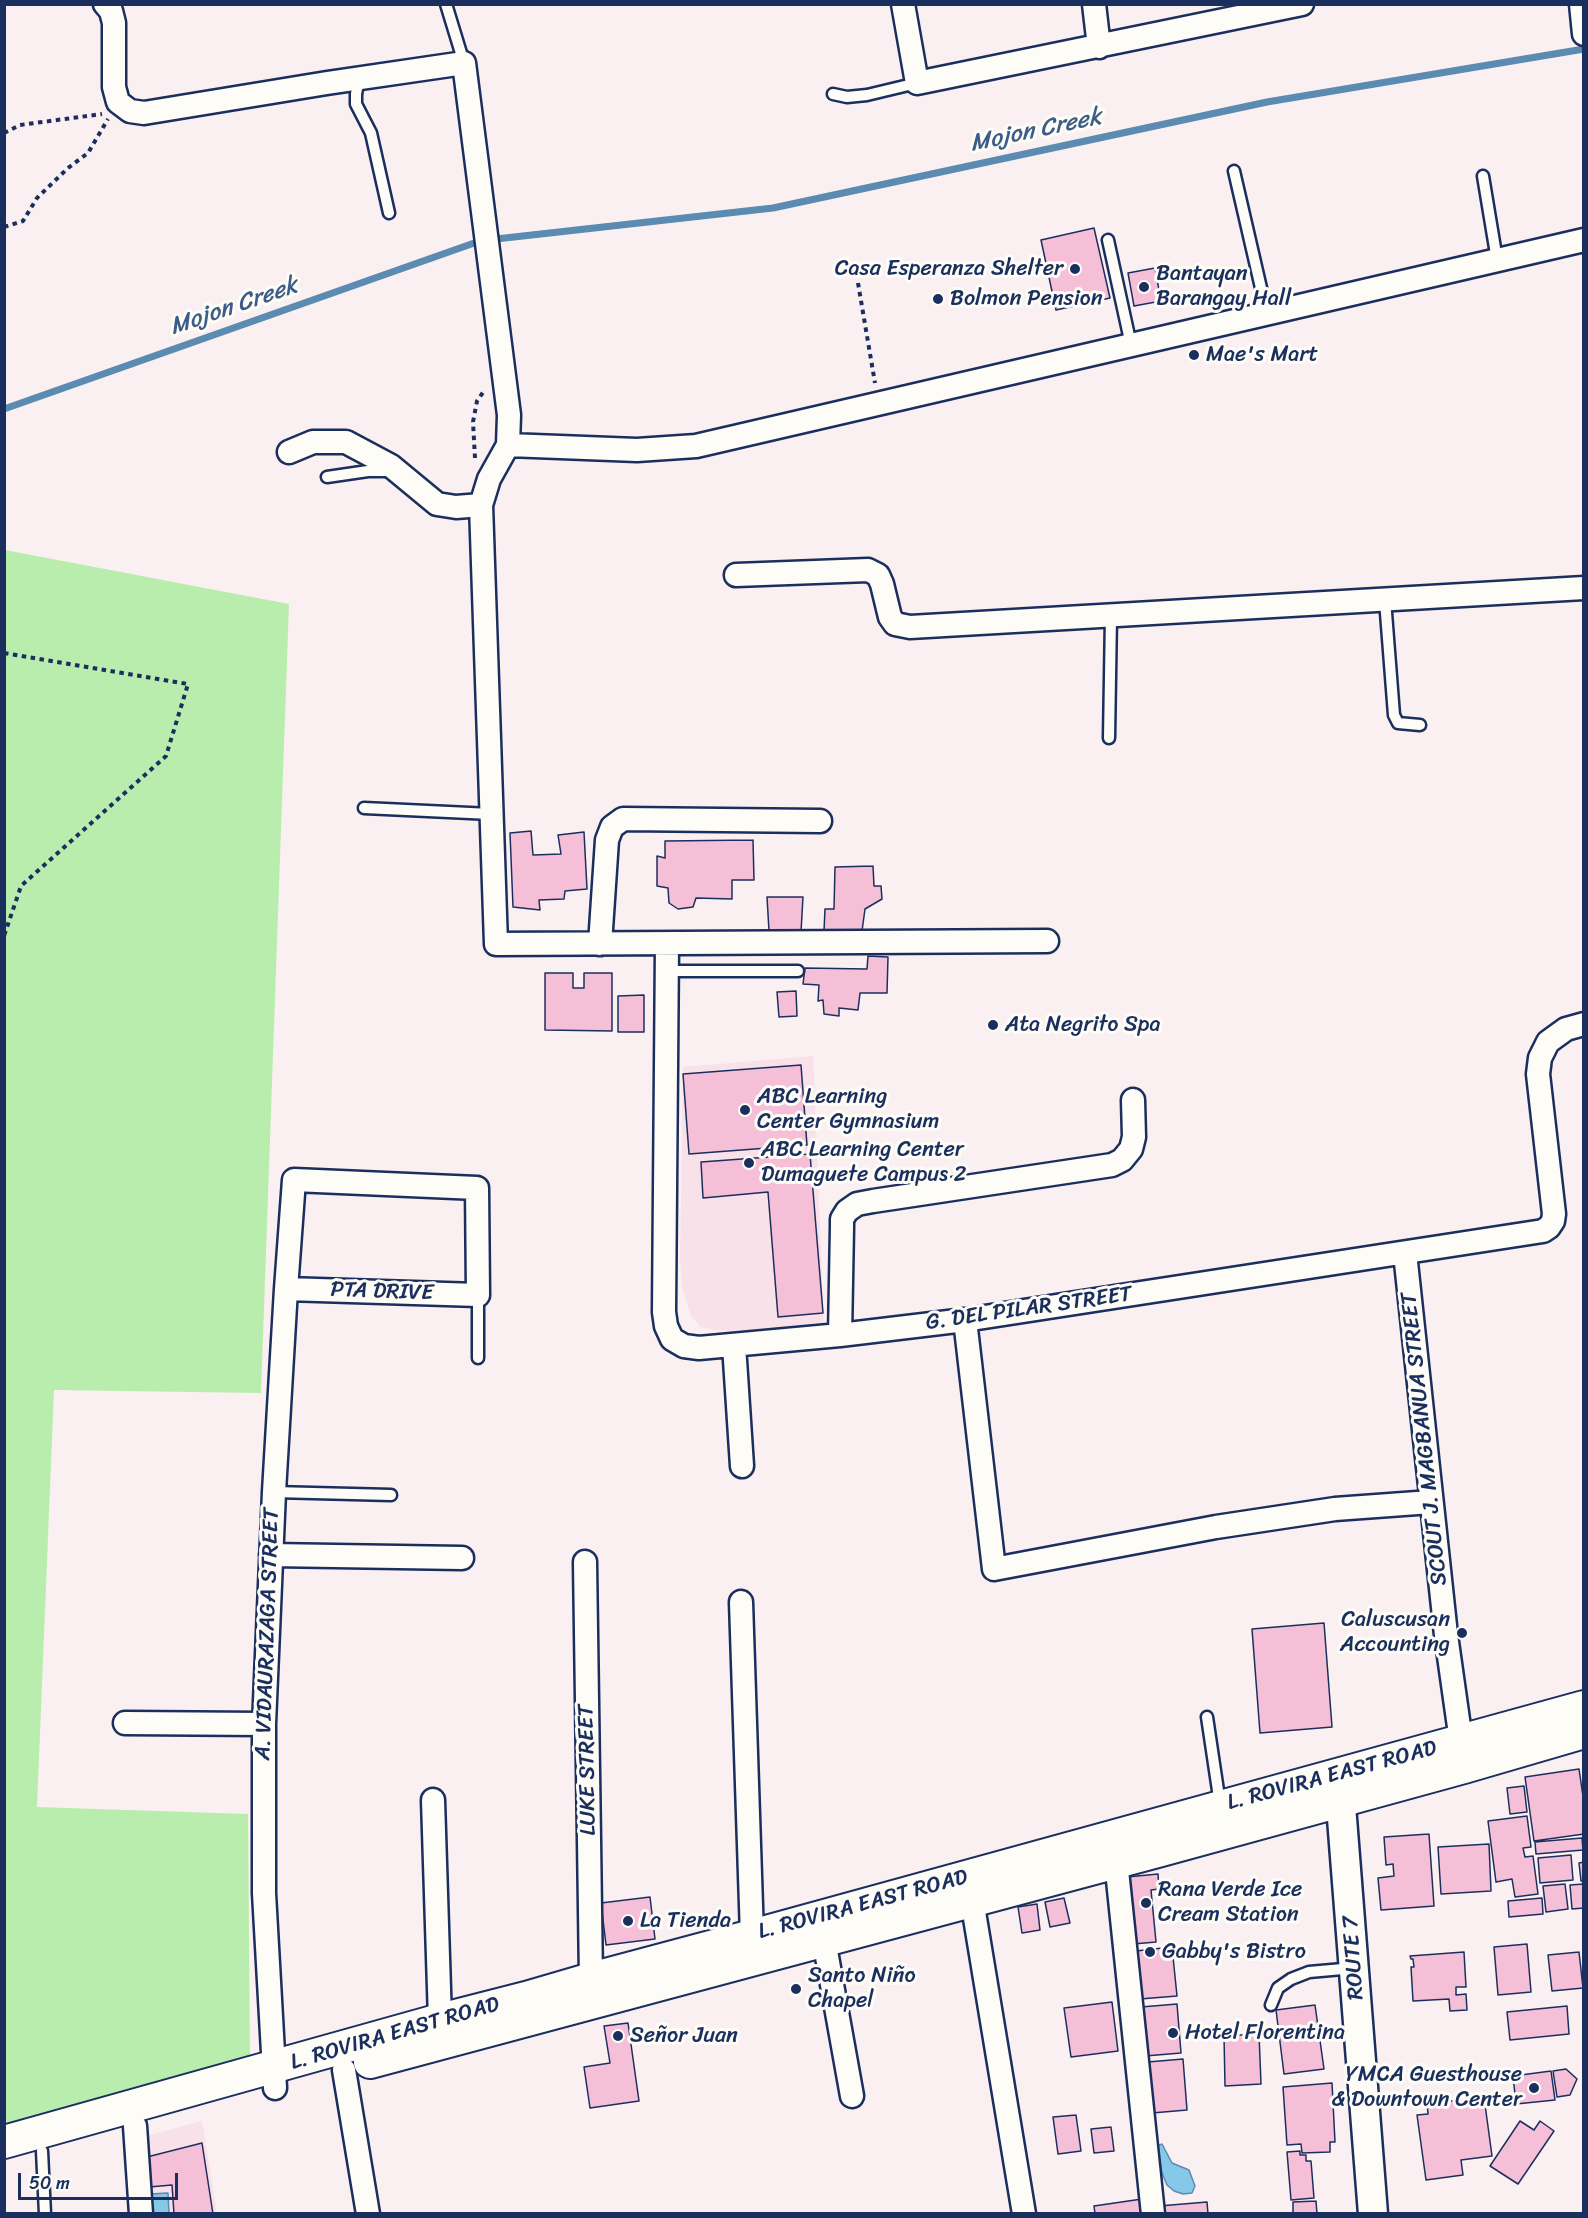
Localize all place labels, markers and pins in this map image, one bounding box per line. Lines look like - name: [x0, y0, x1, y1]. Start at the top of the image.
- place label: Casa Esperanza Shelter: [835, 256, 1063, 282]
- place label: Bantayan Barangay Hall: [1156, 261, 1291, 312]
- marker: Casa Esperanza Shelter: [1068, 262, 1082, 276]
- marker: Bantayan Barangay Hall: [1137, 280, 1151, 294]
- place label: Bolmon Pension: [950, 286, 1103, 312]
- marker: Bolmon Pension: [931, 292, 945, 306]
- place label: Mae's Mart: [1206, 342, 1318, 368]
- marker: Mae's Mart: [1187, 348, 1201, 362]
- place label: Ata Negrito Spa: [1005, 1012, 1161, 1038]
- marker: Ata Negrito Spa: [986, 1018, 1000, 1032]
- place label: ABC Learning Center Gymnasium: [757, 1084, 939, 1136]
- marker: ABC Learning Center Gymnasium: [738, 1103, 752, 1117]
- place label: ABC Learning Center Dumaguete Campus 2: [761, 1137, 967, 1188]
- marker: ABC Learning Center Dumaguete Campus 2: [742, 1156, 756, 1170]
- place label: Caluscusan Accounting: [1340, 1607, 1450, 1658]
- marker: Caluscusan Accounting: [1455, 1626, 1469, 1640]
- place label: Rana Verde Ice Cream Station: [1158, 1877, 1302, 1928]
- marker: Rana Verde Ice Cream Station: [1139, 1896, 1153, 1910]
- place label: La Tienda: [640, 1908, 731, 1934]
- marker: La Tienda: [621, 1914, 635, 1928]
- place label: Gabby's Bistro: [1162, 1939, 1306, 1965]
- marker: Gabby's Bistro: [1143, 1945, 1157, 1959]
- place label: Santo Niño Chapel: [808, 1963, 916, 2014]
- marker: Santo Niño Chapel: [789, 1982, 803, 1996]
- place label: Hotel Florentina: [1185, 2020, 1345, 2046]
- place label: Señor Juan: [630, 2023, 738, 2049]
- marker: Hotel Florentina: [1166, 2026, 1180, 2040]
- marker: Señor Juan: [611, 2029, 625, 2043]
- place label: YMCA Guesthouse & Downtown Center: [1331, 2062, 1522, 2114]
- marker: YMCA Guesthouse & Downtown Center: [1527, 2081, 1541, 2095]

